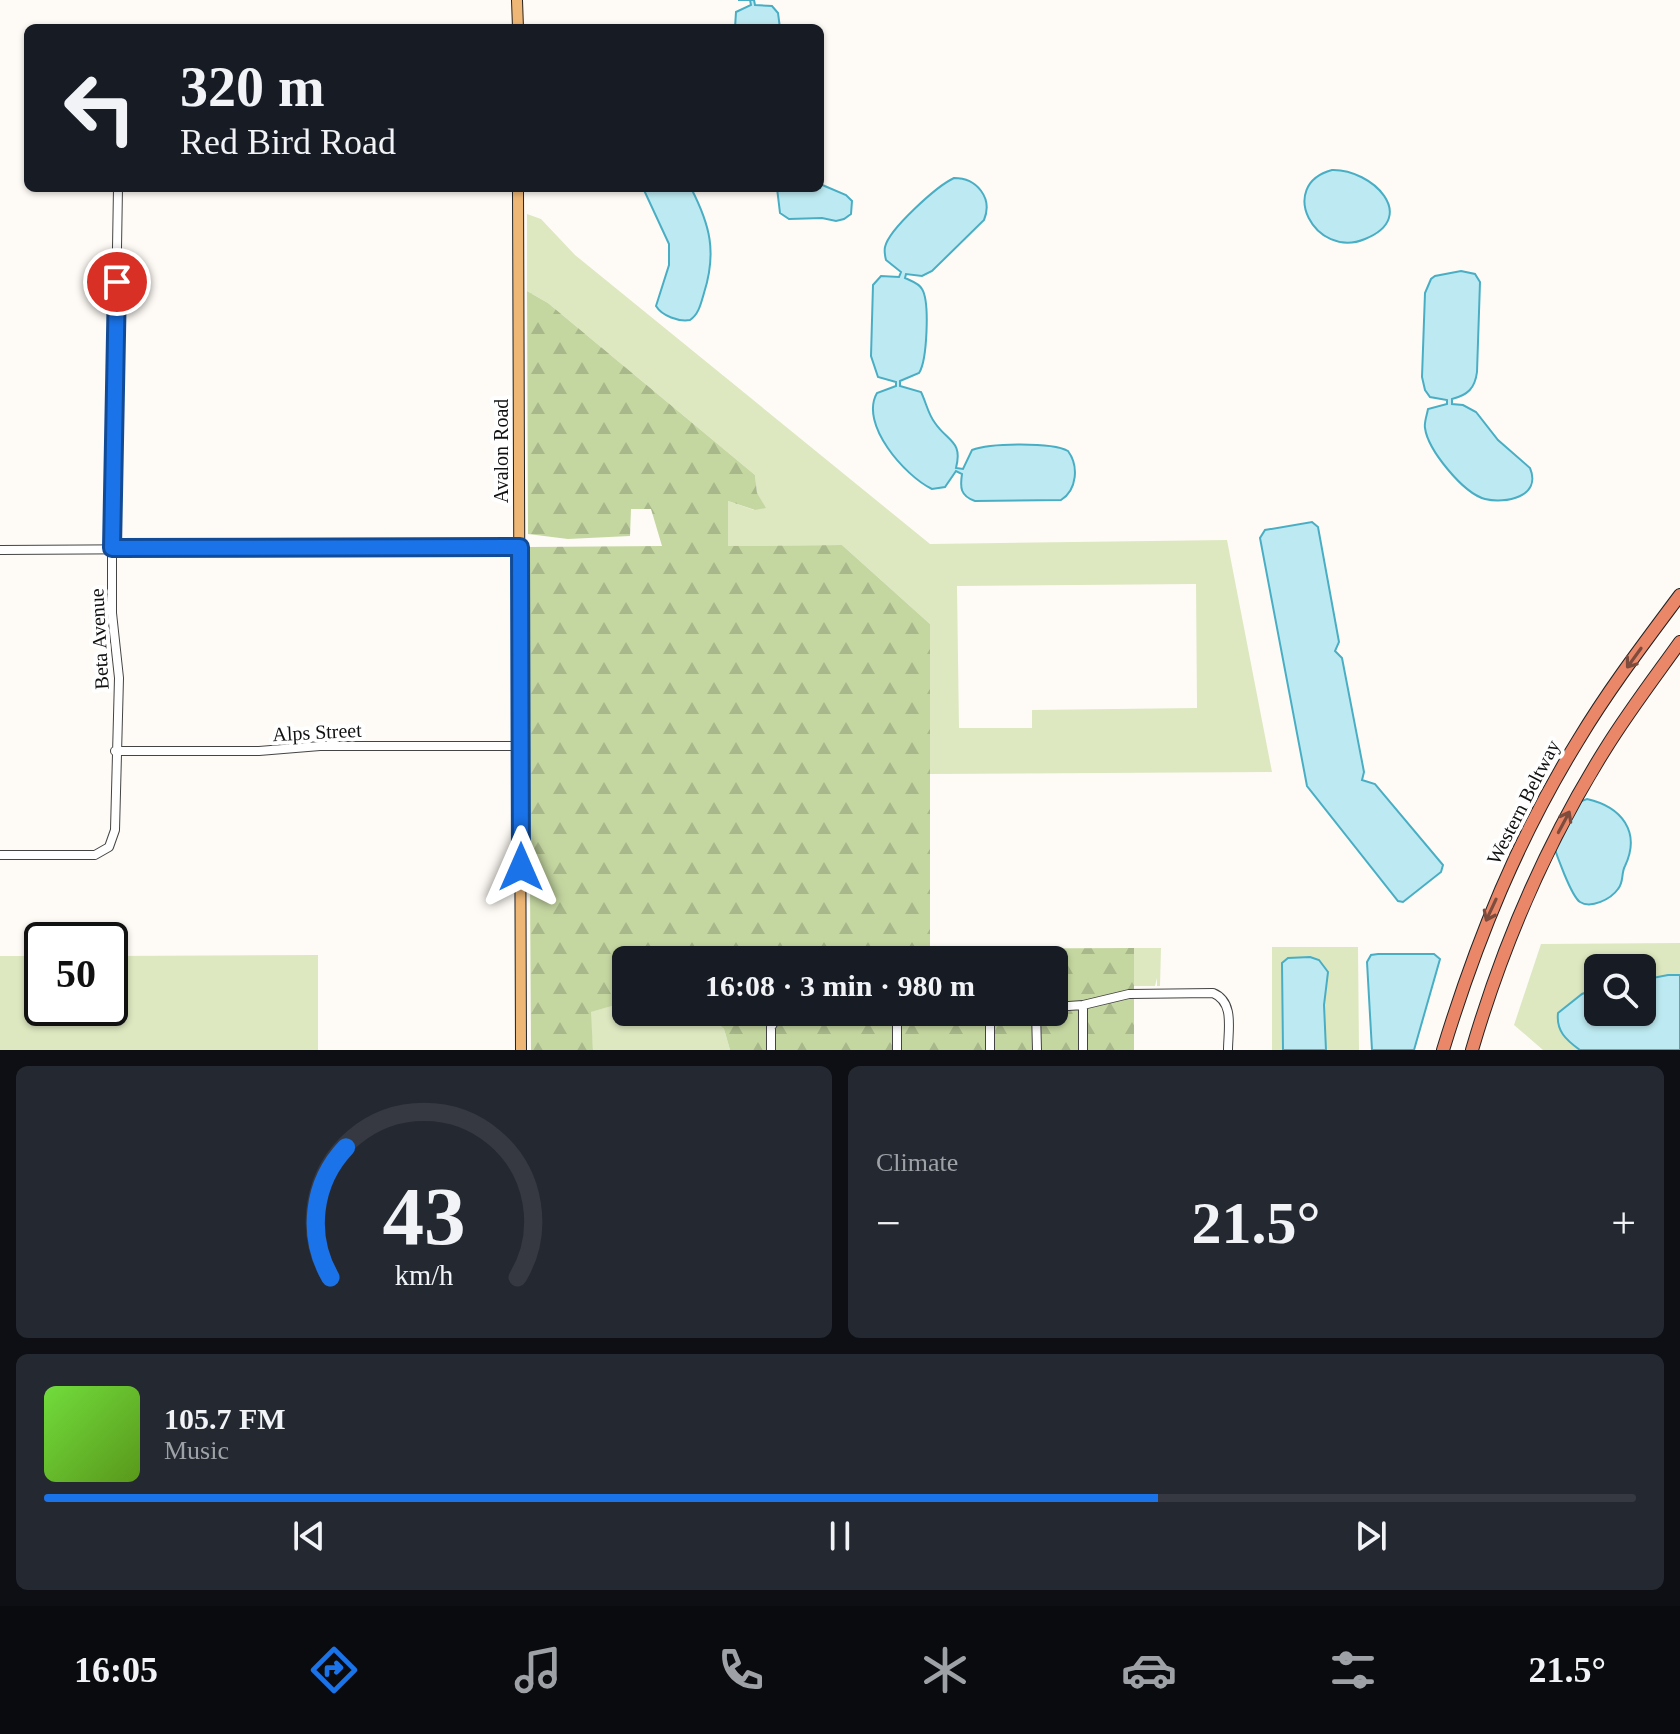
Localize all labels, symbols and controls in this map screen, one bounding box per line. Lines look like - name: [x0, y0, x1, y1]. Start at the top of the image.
- icon: left: [48, 56, 152, 160]
- text: 320 m: [180, 56, 325, 118]
- text: Red Bird Road: [180, 122, 396, 162]
- pin: [83, 248, 151, 316]
- icon: arrive: [95, 260, 139, 304]
- street label: Avalon Road: [490, 399, 512, 503]
- street label: Beta Avenue: [85, 588, 113, 690]
- one-way arrow: [1626, 647, 1643, 668]
- street label: Alps Street: [272, 719, 363, 746]
- street label: Western Beltway: [1482, 736, 1565, 868]
- one-way arrow: [1556, 811, 1572, 835]
- position arrow: [479, 825, 563, 909]
- one-way arrow: [1483, 898, 1498, 922]
- speed limit sign: 50: [24, 922, 128, 1026]
- map controls: [1584, 954, 1656, 1026]
- button: search: [1584, 954, 1656, 1026]
- text: 16:08 · 3 min · 980 m: [705, 969, 975, 1002]
- text: Climate: [876, 1148, 958, 1177]
- text: 43: [382, 1170, 466, 1262]
- text: 21.5°: [1192, 1190, 1321, 1256]
- text: −: [876, 1199, 901, 1248]
- text: +: [1611, 1199, 1636, 1248]
- text: km/h: [395, 1260, 453, 1291]
- text: 105.7 FM: [164, 1402, 286, 1435]
- text: Music: [164, 1436, 229, 1465]
- icon: previous: [287, 1514, 331, 1558]
- icon: pause: [818, 1514, 862, 1558]
- icon: next: [1349, 1514, 1393, 1558]
- icon: directions: [306, 1642, 362, 1698]
- icon: music: [510, 1642, 566, 1698]
- icon: phone: [713, 1642, 769, 1698]
- icon: climate: [917, 1642, 973, 1698]
- icon: car: [1121, 1642, 1177, 1698]
- icon: filters: [1325, 1642, 1381, 1698]
- text: 16:05: [74, 1650, 158, 1690]
- text: 21.5°: [1529, 1650, 1606, 1690]

